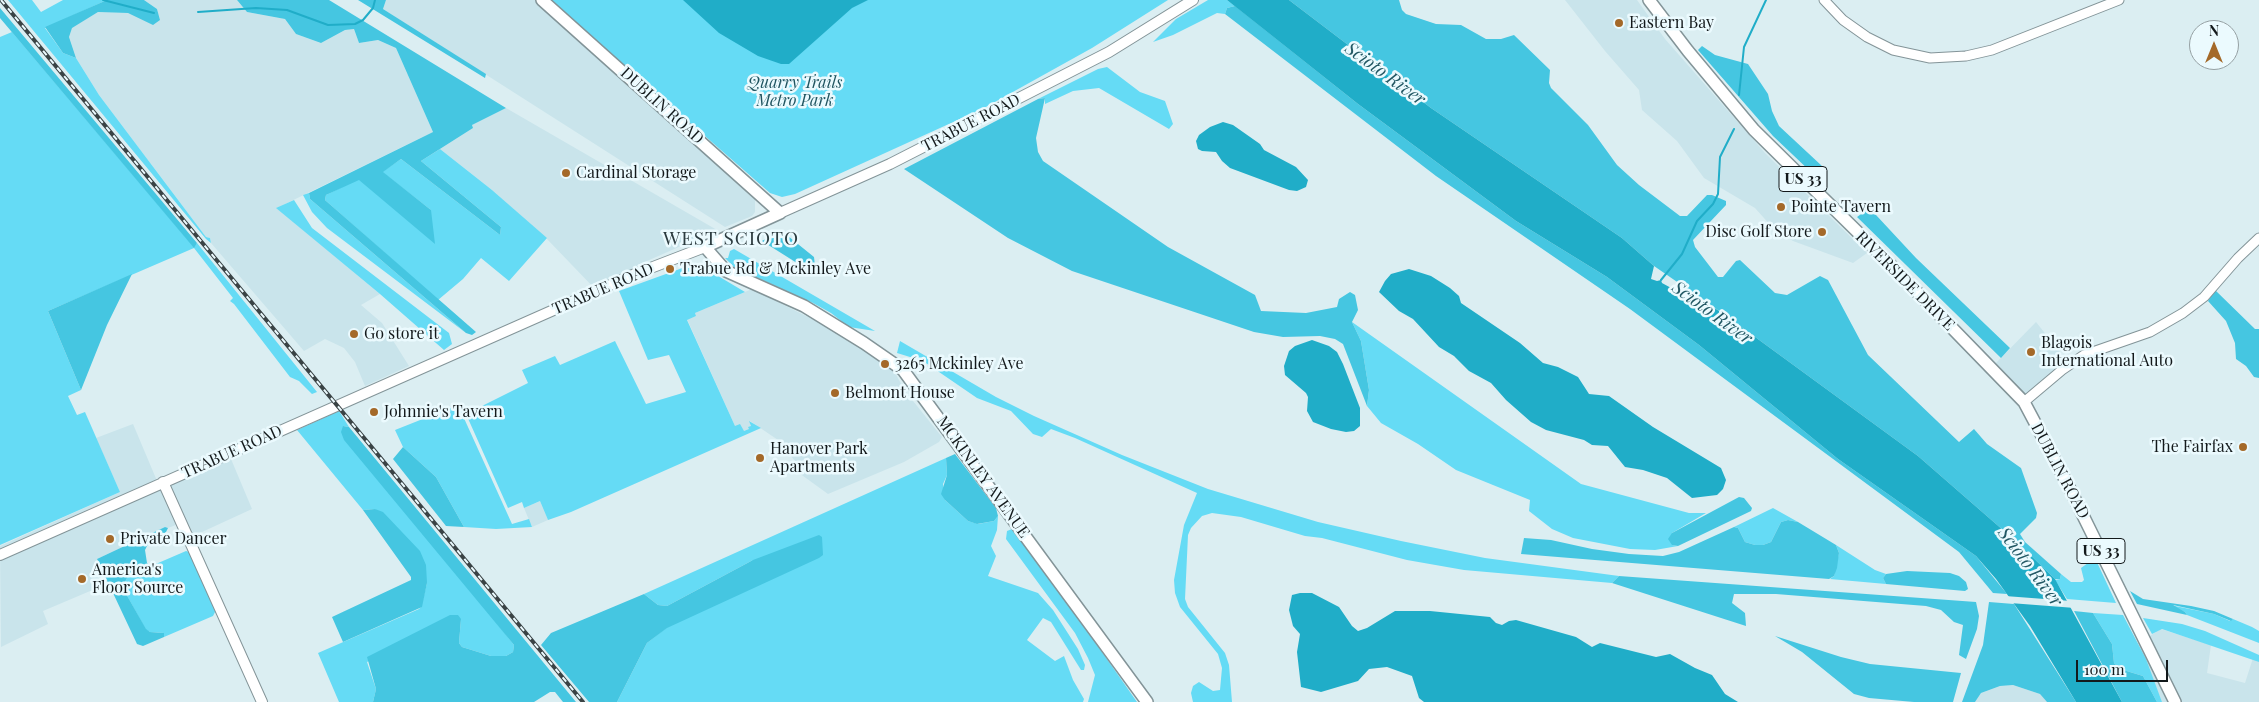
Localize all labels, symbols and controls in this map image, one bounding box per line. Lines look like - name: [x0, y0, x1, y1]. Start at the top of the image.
- place label: Eastern Bay: [1629, 13, 1714, 33]
- marker: Eastern Bay: [1613, 17, 1625, 29]
- north arrow: [2189, 20, 2239, 70]
- text: N: [2209, 21, 2219, 40]
- water label: Scioto River: [1341, 38, 1429, 110]
- street label: DUBLIN ROAD: [616, 64, 708, 148]
- park label: Quarry Trails Metro Park: [748, 73, 842, 111]
- street label: TRABUE ROAD: [919, 90, 1023, 156]
- place label: Cardinal Storage: [576, 163, 696, 183]
- road number: US 33: [1779, 166, 1827, 192]
- marker: Cardinal Storage: [560, 167, 572, 179]
- place label: Pointe Tavern: [1791, 197, 1891, 217]
- marker: Pointe Tavern: [1775, 201, 1787, 213]
- place label: Disc Golf Store: [1705, 222, 1812, 242]
- marker: Disc Golf Store: [1816, 226, 1828, 238]
- street label: RIVERSIDE DRIVE: [1851, 227, 1959, 335]
- district label: WEST SCIOTO: [662, 228, 800, 250]
- street label: TRABUE ROAD: [550, 259, 656, 319]
- place label: Trabue Rd & Mckinley Ave: [680, 259, 871, 279]
- marker: Trabue Rd & Mckinley Ave: [664, 263, 676, 275]
- water label: Scioto River: [1668, 277, 1756, 349]
- place label: Go store it: [364, 324, 439, 344]
- marker: Go store it: [348, 328, 360, 340]
- place label: Blagois International Auto: [2041, 333, 2173, 371]
- marker: Blagois International Auto: [2025, 346, 2037, 358]
- place label: 3265 Mckinley Ave: [895, 354, 1023, 374]
- marker: 3265 Mckinley Ave: [879, 358, 891, 370]
- place label: Belmont House: [845, 383, 955, 403]
- marker: Belmont House: [829, 387, 841, 399]
- place label: Johnnie's Tavern: [384, 402, 503, 422]
- marker: Johnnie's Tavern: [368, 406, 380, 418]
- street label: MCKINLEY AVENUE: [932, 412, 1034, 542]
- street label: DUBLIN ROAD: [2027, 420, 2093, 522]
- street label: TRABUE ROAD: [179, 421, 285, 483]
- place label: The Fairfax: [2151, 437, 2233, 457]
- place label: Hanover Park Apartments: [770, 439, 868, 477]
- marker: The Fairfax: [2237, 441, 2249, 453]
- marker: Hanover Park Apartments: [754, 452, 766, 464]
- water label: Scioto River: [1993, 523, 2067, 611]
- place label: Private Dancer: [120, 529, 227, 549]
- marker: Private Dancer: [104, 533, 116, 545]
- road number: US 33: [2077, 538, 2125, 564]
- place label: America's Floor Source: [92, 560, 183, 598]
- marker: America's Floor Source: [76, 573, 88, 585]
- scale bar: [2079, 650, 2172, 682]
- text: 100 m: [2084, 659, 2125, 679]

